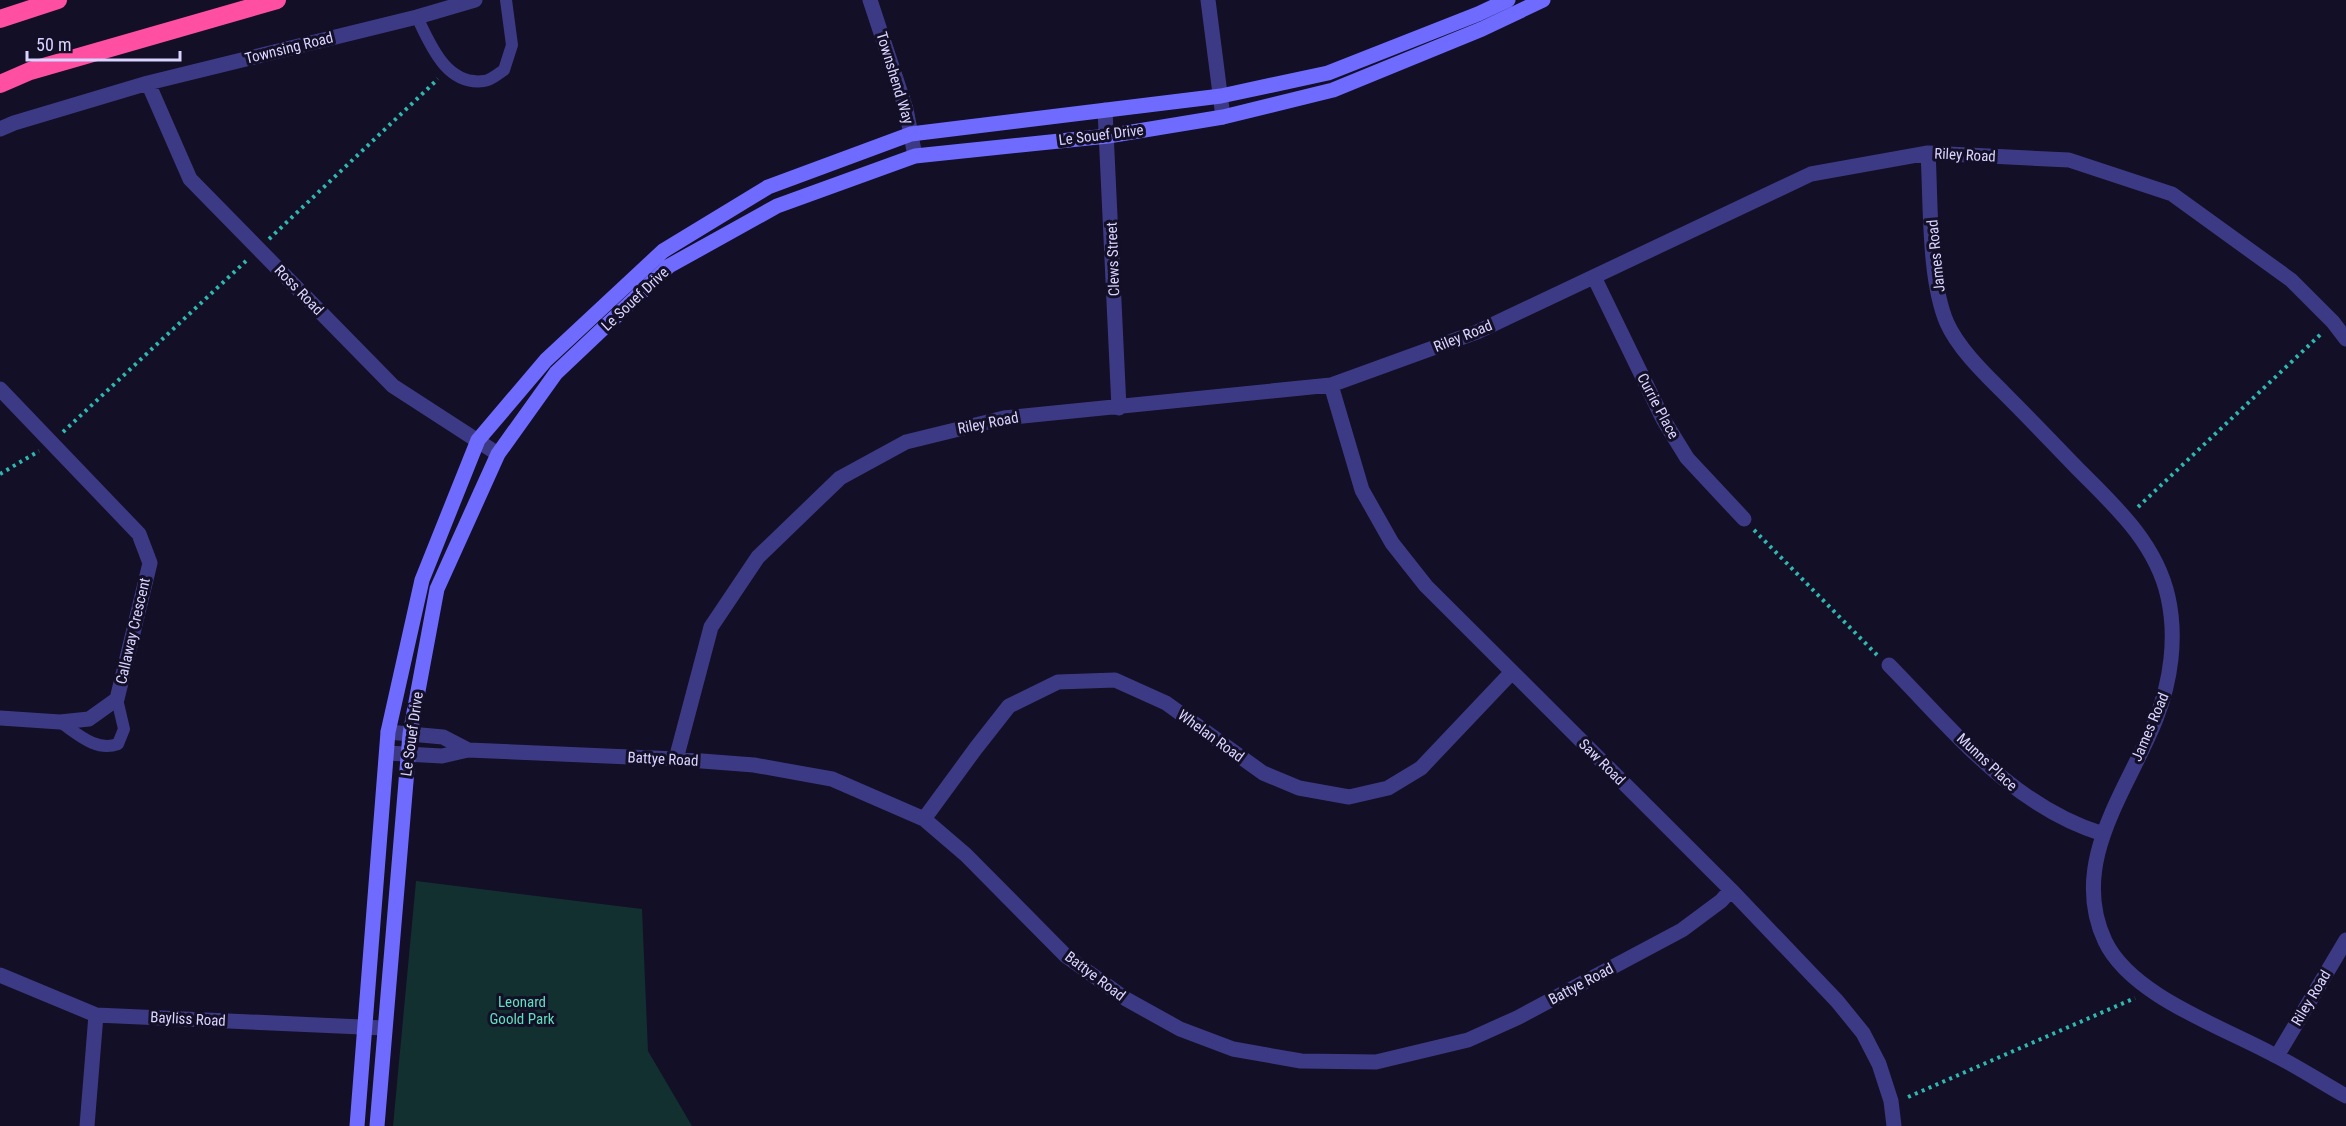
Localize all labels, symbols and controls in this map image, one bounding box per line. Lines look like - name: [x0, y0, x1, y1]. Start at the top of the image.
- scale bar: [27, 24, 180, 62]
- street label: Townsing Road: [243, 28, 335, 68]
- street label: Townshend Way: [872, 30, 918, 126]
- text: 50 m: [36, 34, 71, 55]
- street label: Le Souef Drive: [1058, 121, 1144, 149]
- street label: Riley Road: [1934, 144, 1996, 166]
- street label: James Road: [1923, 219, 1949, 293]
- street label: Clews Street: [1103, 222, 1123, 296]
- street label: Ross Road: [271, 261, 327, 319]
- street label: Le Souef Drive: [598, 263, 672, 335]
- street label: Riley Road: [1431, 316, 1495, 356]
- street label: Currie Place: [1633, 370, 1683, 442]
- street label: Riley Road: [956, 408, 1020, 438]
- street label: Callaway Crescent: [112, 576, 154, 686]
- street label: James Road: [2127, 690, 2173, 764]
- street label: Le Souef Drive: [397, 691, 427, 777]
- street label: Whelan Road: [1174, 706, 1248, 766]
- street label: Munns Place: [1953, 729, 2021, 795]
- street label: Saw Road: [1575, 735, 1629, 789]
- street label: Battye Road: [627, 748, 699, 770]
- street label: Battye Road: [1061, 947, 1129, 1005]
- street label: Battye Road: [1545, 959, 1617, 1009]
- street label: Riley Road: [2287, 967, 2335, 1029]
- park label: Leonard Goold Park: [490, 993, 555, 1028]
- street label: Bayliss Road: [150, 1008, 226, 1030]

